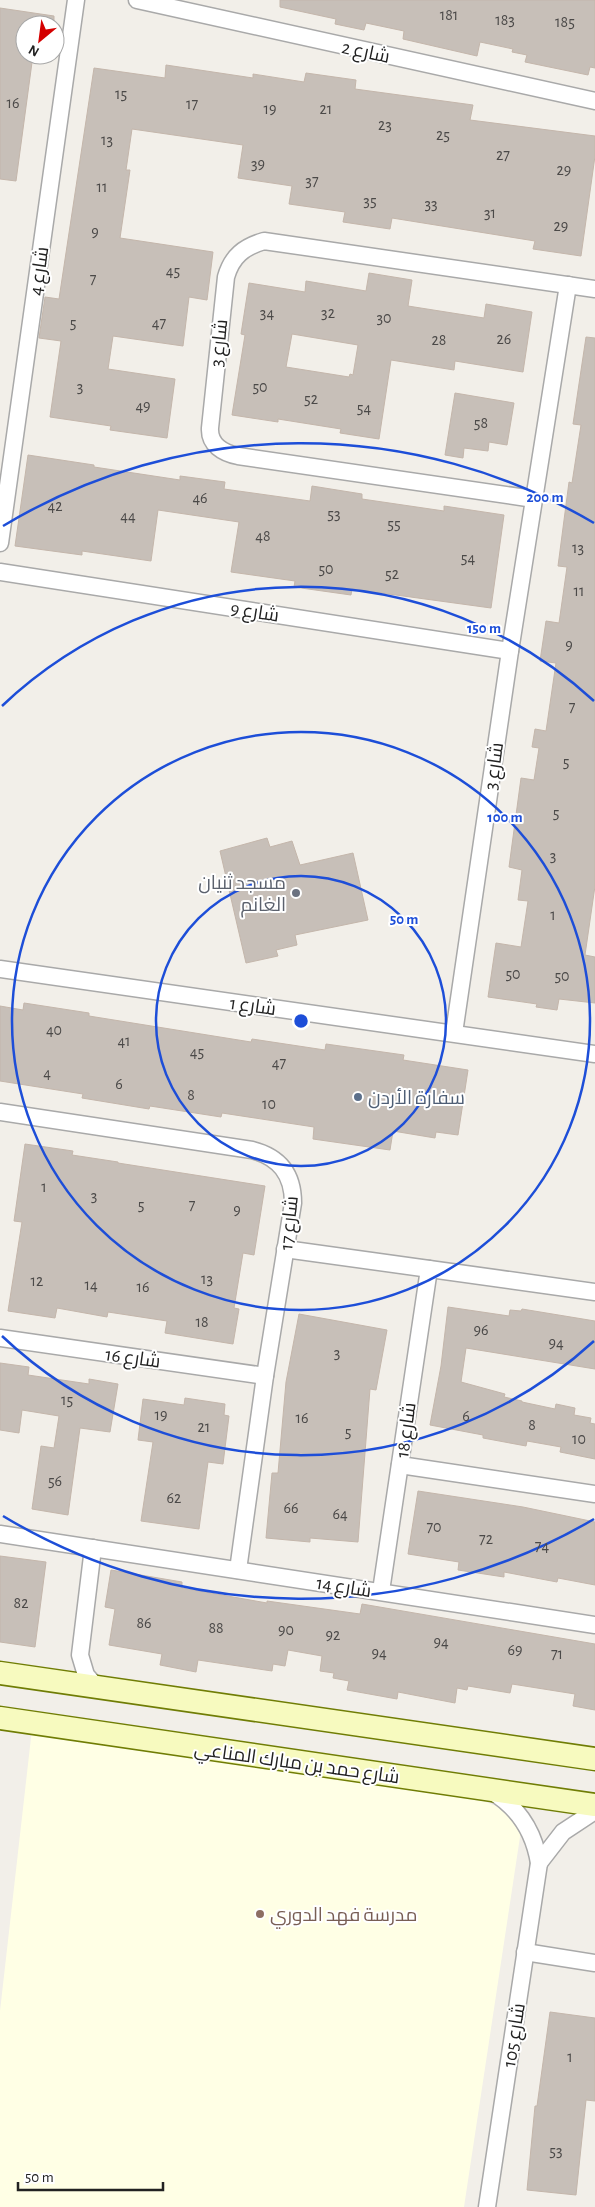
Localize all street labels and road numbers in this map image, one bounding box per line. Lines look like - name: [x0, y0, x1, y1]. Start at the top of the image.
- street label: شارع 2: [339, 37, 392, 70]
- street label: شارع 4: [26, 245, 55, 297]
- street label: شارع 3: [207, 318, 234, 368]
- street label: شارع 9: [229, 598, 281, 629]
- street label: شارع 3: [481, 741, 510, 792]
- street label: شارع 1: [228, 993, 277, 1022]
- street label: شارع 17: [276, 1195, 305, 1252]
- street label: شارع 16: [104, 1344, 162, 1375]
- street label: شارع 18: [392, 1401, 423, 1459]
- street label: شارع 14: [314, 1573, 373, 1604]
- street label: شارع حمد بن مبارك المناعي: [192, 1739, 401, 1791]
- street label: شارع 105: [499, 2002, 532, 2069]

